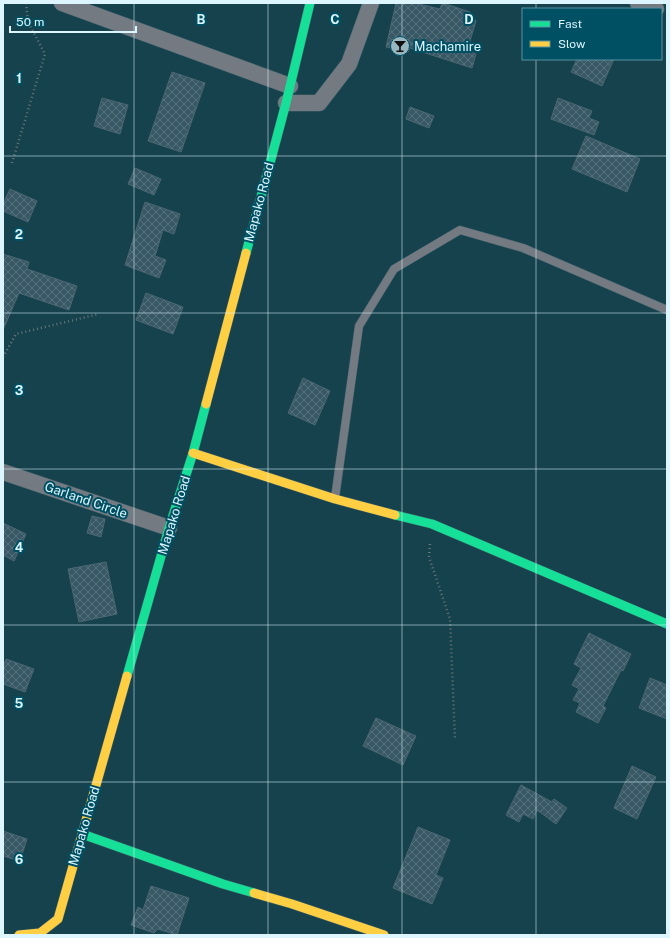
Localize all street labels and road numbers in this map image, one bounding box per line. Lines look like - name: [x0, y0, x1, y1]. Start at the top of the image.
- street label: Mapako Road: [241, 161, 277, 243]
- street label: Mapako Road: [155, 474, 193, 556]
- street label: Garland Circle: [43, 479, 129, 521]
- street label: Mapako Road: [66, 785, 102, 867]

